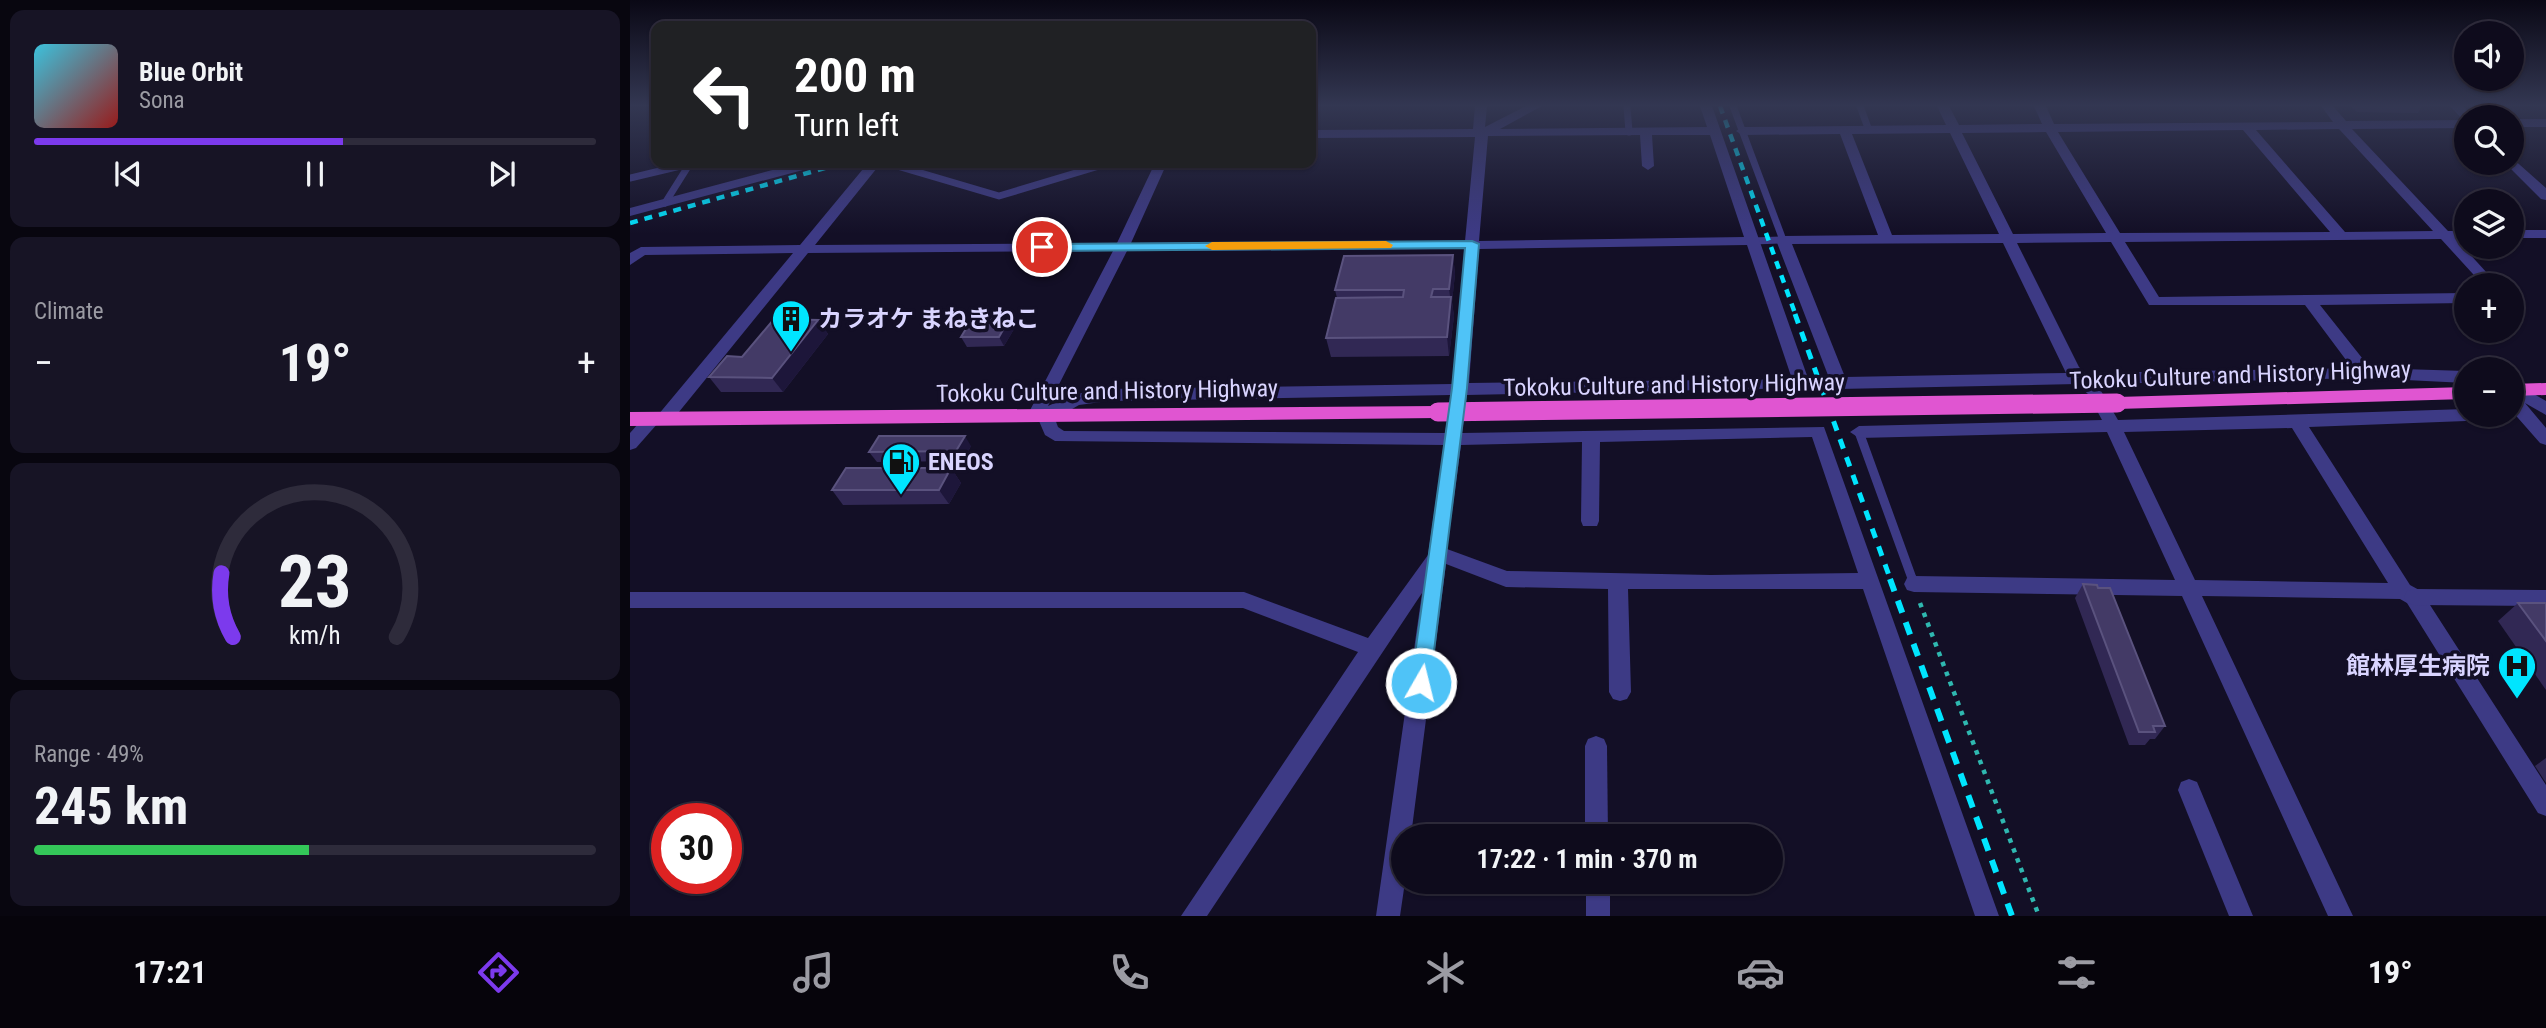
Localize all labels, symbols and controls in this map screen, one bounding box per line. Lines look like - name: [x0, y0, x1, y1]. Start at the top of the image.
- map controls: [2454, 21, 2524, 427]
- button: sound: [2454, 21, 2524, 91]
- text: 200 m: [794, 47, 916, 104]
- icon: left: [679, 49, 770, 140]
- text: Blue Orbit: [139, 57, 243, 87]
- text: Sona: [139, 87, 185, 114]
- button: search: [2454, 105, 2524, 175]
- text: Turn left: [794, 106, 899, 144]
- icon: previous: [109, 155, 147, 193]
- icon: pause: [296, 155, 334, 193]
- icon: next: [483, 155, 521, 193]
- button: layers: [2454, 189, 2524, 259]
- pin: [1012, 217, 1072, 277]
- icon: arrive: [1023, 228, 1061, 266]
- button: +: [2454, 273, 2524, 343]
- text: Climate: [34, 298, 104, 325]
- building icon: カラオケ まねきねこ: [770, 298, 812, 353]
- place label: カラオケ まねきねこ: [818, 305, 1040, 333]
- text: 19°: [279, 333, 351, 394]
- text: −: [34, 341, 53, 385]
- text: +: [577, 341, 596, 385]
- street label: Tokoku Culture and History Highway: [2069, 355, 2411, 395]
- button: −: [2454, 357, 2524, 427]
- street label: Tokoku Culture and History Highway: [1503, 368, 1845, 402]
- street label: Tokoku Culture and History Highway: [936, 374, 1278, 408]
- fuel station icon: ENEOS: [880, 441, 922, 496]
- place label: ENEOS: [928, 448, 994, 476]
- text: 23: [278, 540, 352, 626]
- text: km/h: [289, 621, 341, 650]
- hospital icon: 館林厚生病院: [2496, 645, 2538, 700]
- position arrow: [1384, 646, 1458, 720]
- place label: 館林厚生病院: [2346, 652, 2490, 680]
- text: Range · 49%: [34, 741, 144, 768]
- text: 245 km: [34, 776, 188, 837]
- speed limit sign: 30: [651, 803, 742, 894]
- text: 17:22 · 1 min · 370 m: [1477, 844, 1697, 874]
- icon: directions: [474, 948, 523, 997]
- icon: music: [789, 948, 838, 997]
- icon: phone: [1105, 948, 1154, 997]
- icon: climate: [1421, 948, 1470, 997]
- icon: car: [1736, 948, 1785, 997]
- icon: filters: [2052, 948, 2101, 997]
- text: 17:21: [133, 953, 207, 991]
- text: 19°: [2368, 953, 2413, 991]

